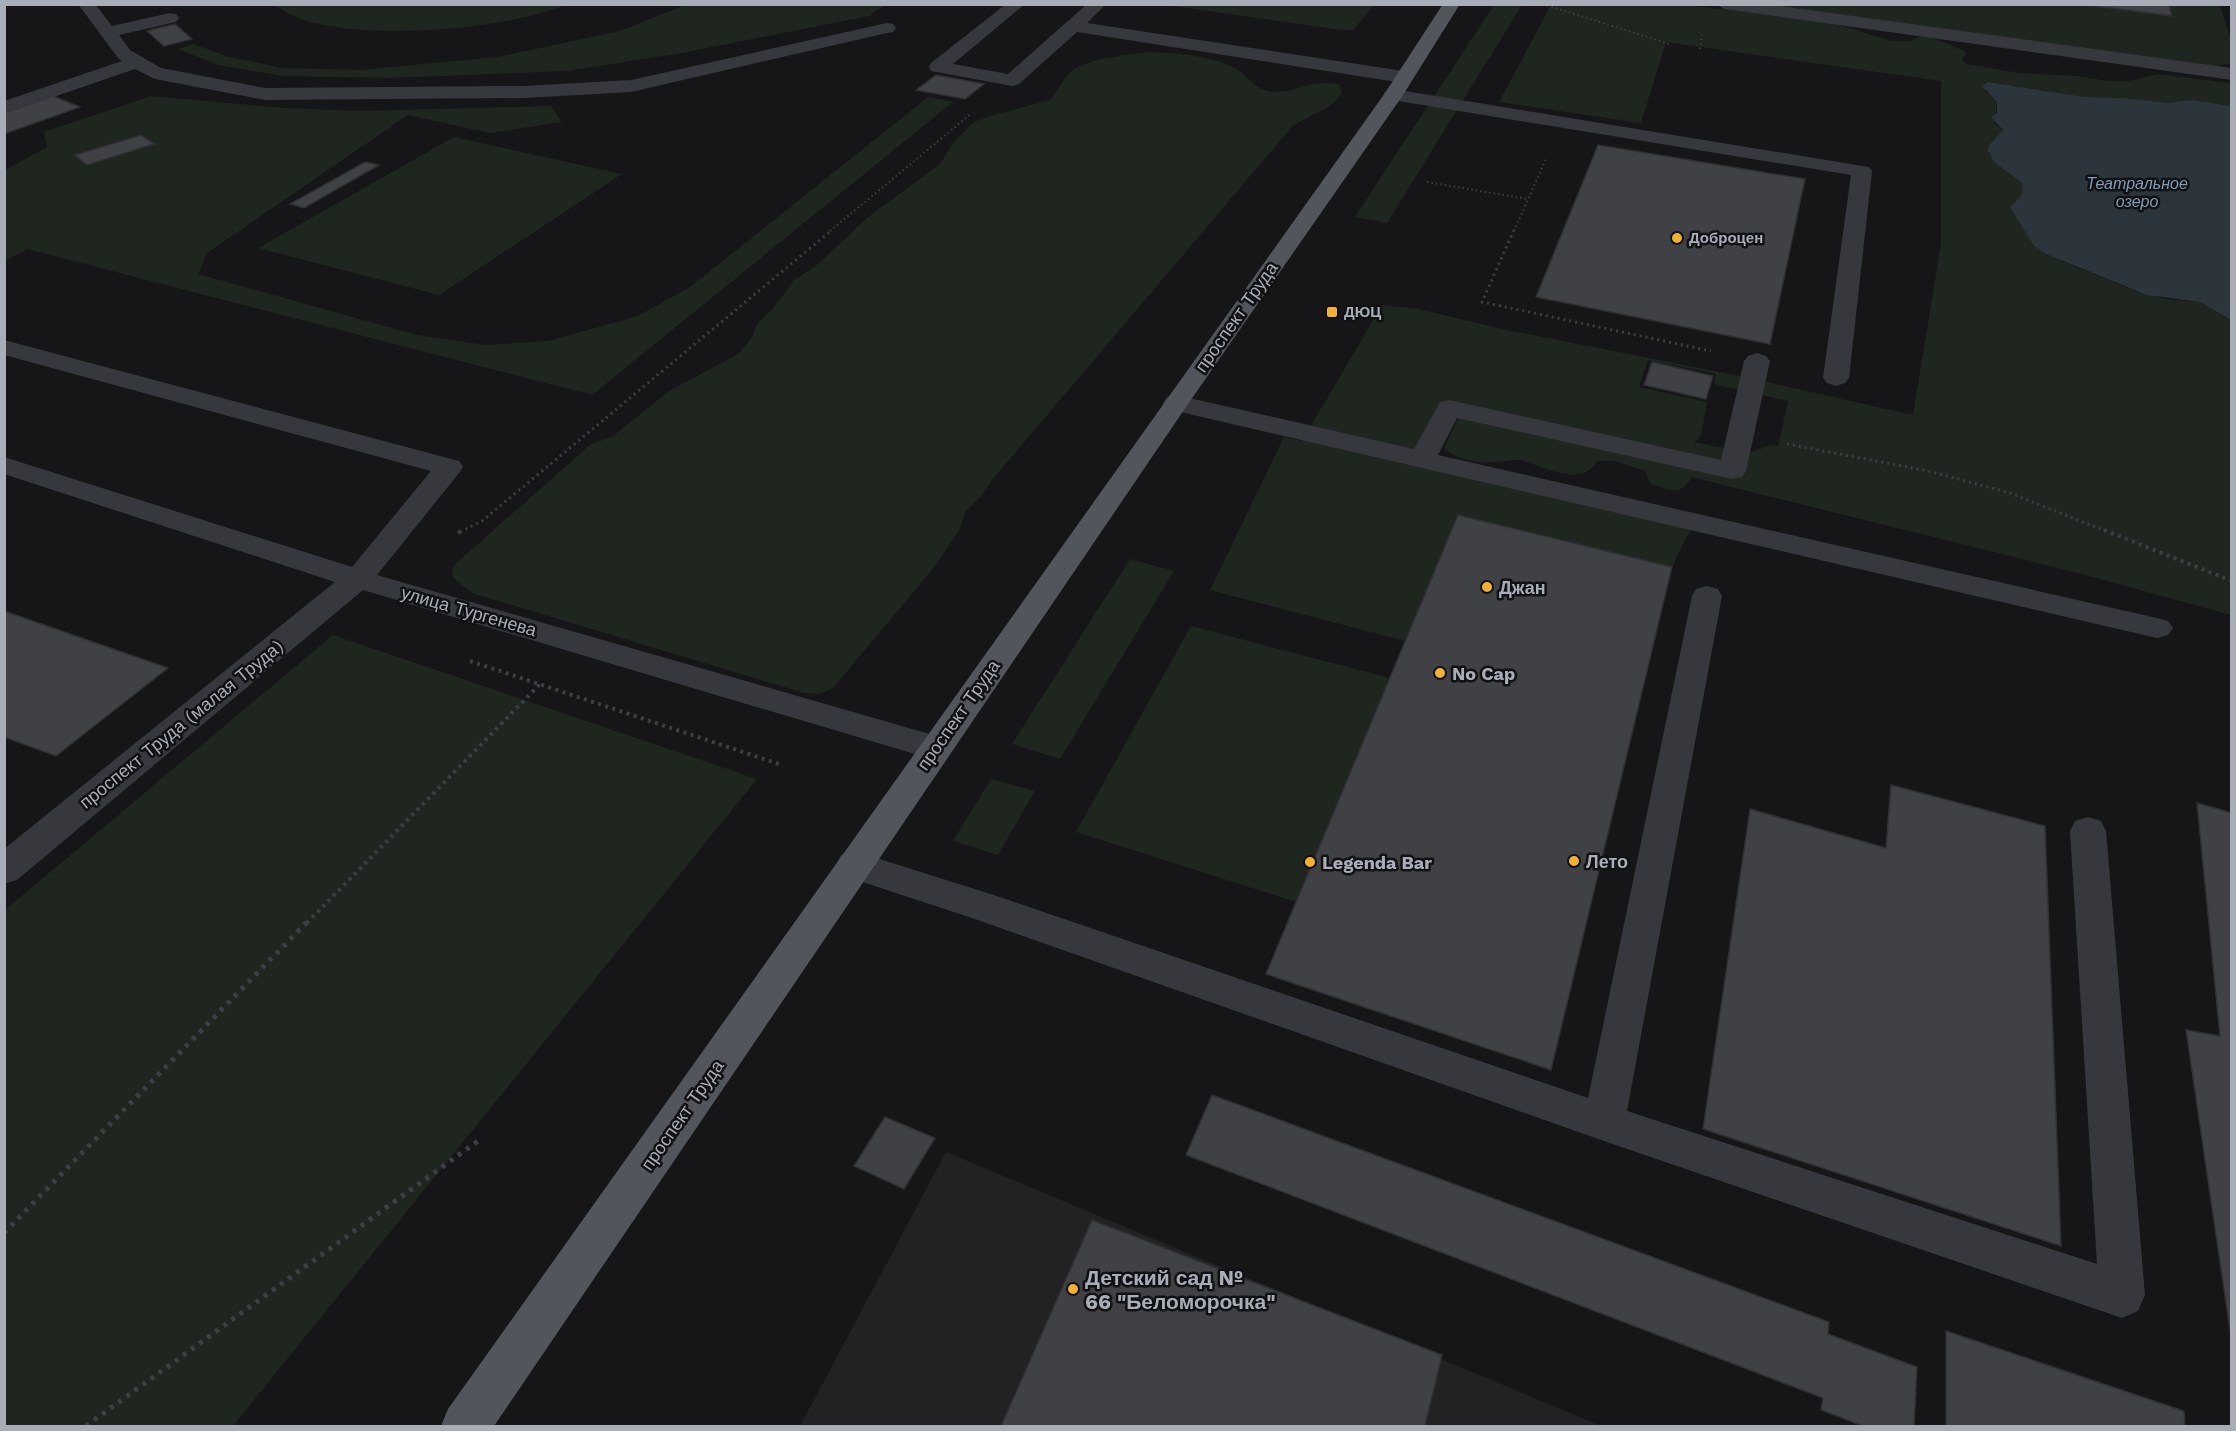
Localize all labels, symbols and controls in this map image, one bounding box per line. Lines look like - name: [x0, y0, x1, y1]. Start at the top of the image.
- water label: Театральное озеро: [2086, 174, 2188, 211]
- place label: Доброцен: [1689, 229, 1763, 247]
- marker: Доброцен: [1670, 231, 1684, 245]
- street label: проспект Труда: [1190, 257, 1282, 376]
- place label: ДЮЦ: [1344, 303, 1381, 321]
- marker: ДЮЦ: [1325, 305, 1339, 319]
- place label: Джан: [1499, 577, 1546, 598]
- marker: Джан: [1480, 580, 1494, 594]
- street label: улица Тургенева: [399, 582, 540, 641]
- street label: проспект Труда (малая Труда): [75, 635, 287, 813]
- street label: проспект Труда: [912, 655, 1004, 774]
- place label: No Cap: [1452, 663, 1515, 684]
- marker: No Cap: [1433, 666, 1447, 680]
- place label: Лето: [1586, 851, 1628, 872]
- place label: Legenda Bar: [1322, 852, 1432, 873]
- marker: Лето: [1567, 854, 1581, 868]
- marker: Legenda Bar: [1303, 855, 1317, 869]
- street label: проспект Труда: [636, 1055, 728, 1174]
- place label: Детский сад № 66 "Беломорочка": [1085, 1265, 1276, 1314]
- marker: Детский сад № 66 "Беломорочка": [1066, 1282, 1080, 1296]

